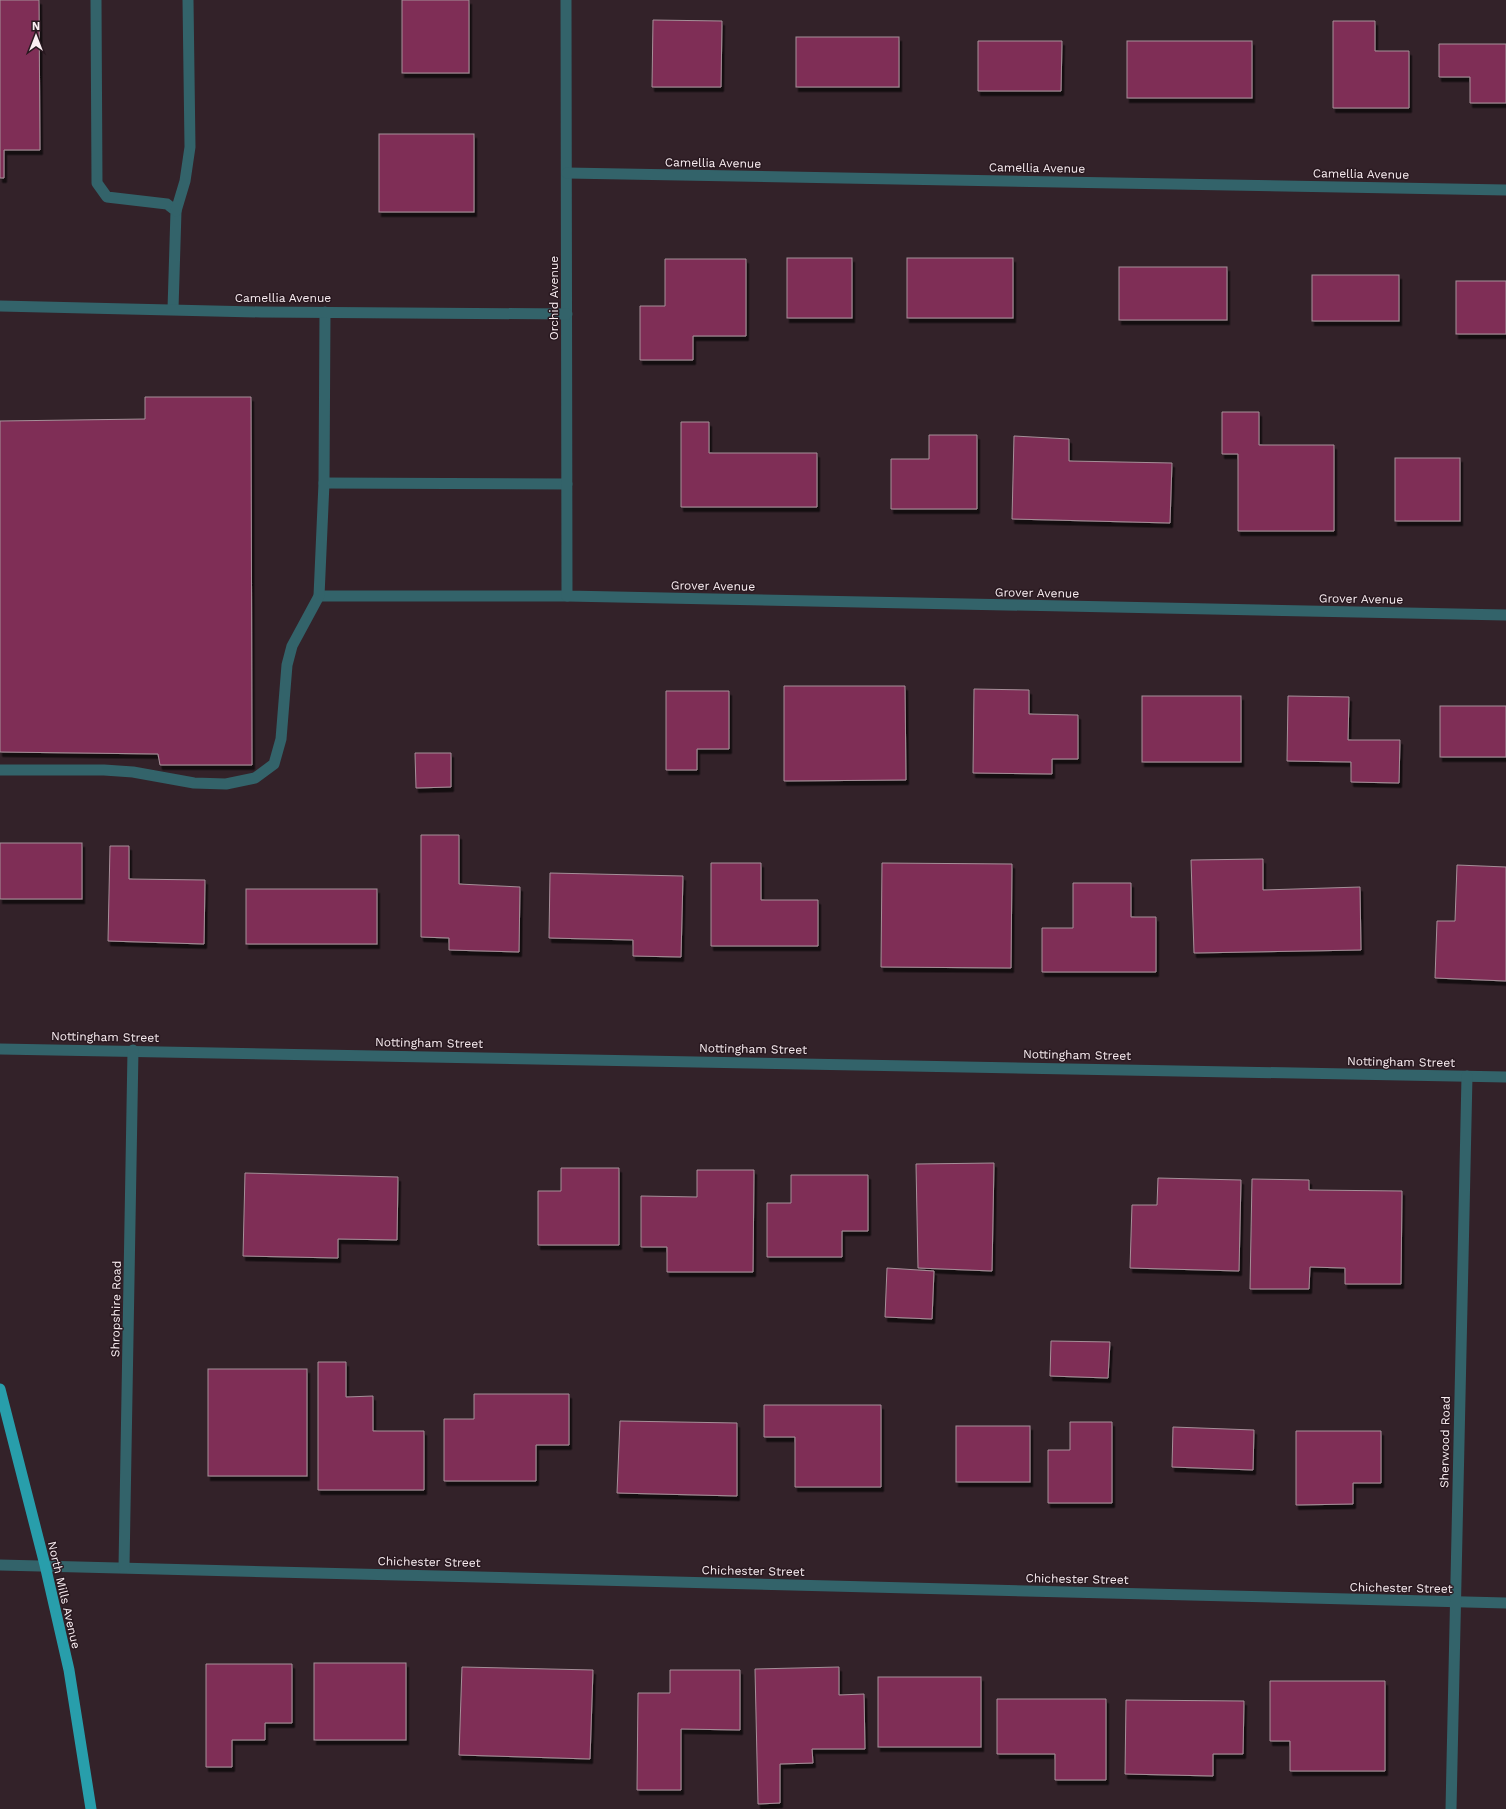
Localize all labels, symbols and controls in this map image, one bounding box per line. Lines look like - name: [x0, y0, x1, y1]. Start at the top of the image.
- north arrow: [16, 16, 56, 56]
- text: N: [32, 20, 40, 33]
- street label: Camellia Avenue: [665, 155, 761, 171]
- street label: Camellia Avenue: [989, 160, 1085, 176]
- street label: Camellia Avenue: [1313, 166, 1409, 182]
- street label: Orchid Avenue: [547, 256, 561, 340]
- street label: Camellia Avenue: [235, 291, 331, 305]
- street label: Grover Avenue: [671, 578, 755, 594]
- street label: Grover Avenue: [995, 585, 1079, 601]
- street label: Grover Avenue: [1319, 591, 1403, 607]
- street label: Nottingham Street: [51, 1029, 159, 1045]
- street label: Nottingham Street: [375, 1035, 483, 1051]
- street label: Nottingham Street: [699, 1041, 807, 1057]
- street label: Nottingham Street: [1023, 1047, 1131, 1063]
- street label: Nottingham Street: [1347, 1054, 1455, 1070]
- street label: Shropshire Road: [108, 1261, 124, 1357]
- street label: Sherwood Road: [1437, 1396, 1453, 1488]
- street label: North Mills Avenue: [45, 1540, 83, 1650]
- street label: Chichester Street: [377, 1554, 481, 1570]
- street label: Chichester Street: [701, 1563, 805, 1579]
- street label: Chichester Street: [1025, 1571, 1129, 1587]
- street label: Chichester Street: [1349, 1580, 1453, 1596]

